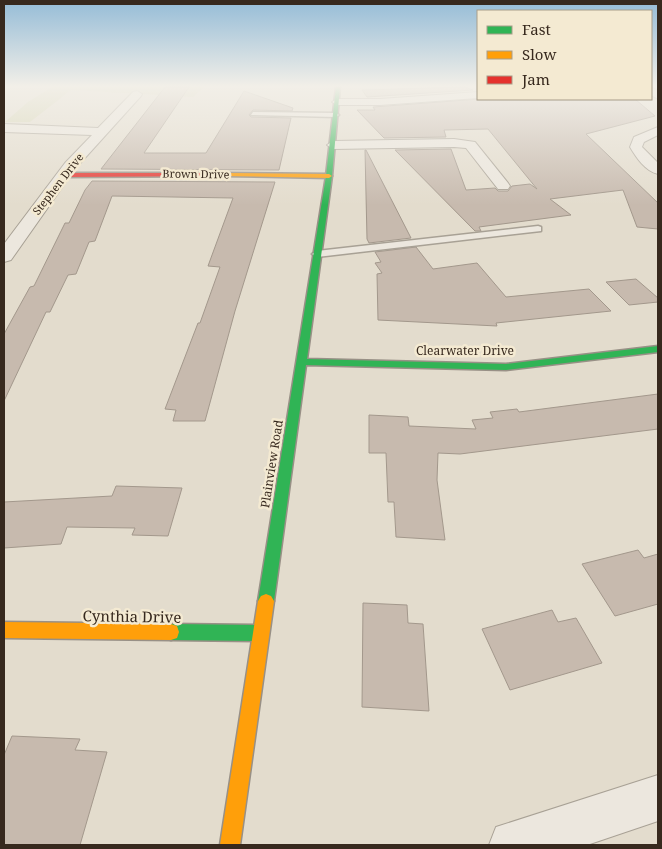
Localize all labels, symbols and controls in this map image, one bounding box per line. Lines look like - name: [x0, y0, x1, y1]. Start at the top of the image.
- legend: [477, 10, 652, 100]
- text: Fast: [522, 19, 551, 39]
- text: Slow: [522, 44, 556, 64]
- text: Jam: [521, 69, 550, 89]
- street label: Stephen Drive: [29, 150, 86, 218]
- street label: Brown Drive: [162, 165, 230, 182]
- street label: Clearwater Drive: [416, 342, 514, 359]
- street label: Plainview Road: [256, 418, 287, 509]
- street label: Cynthia Drive: [82, 605, 182, 627]

